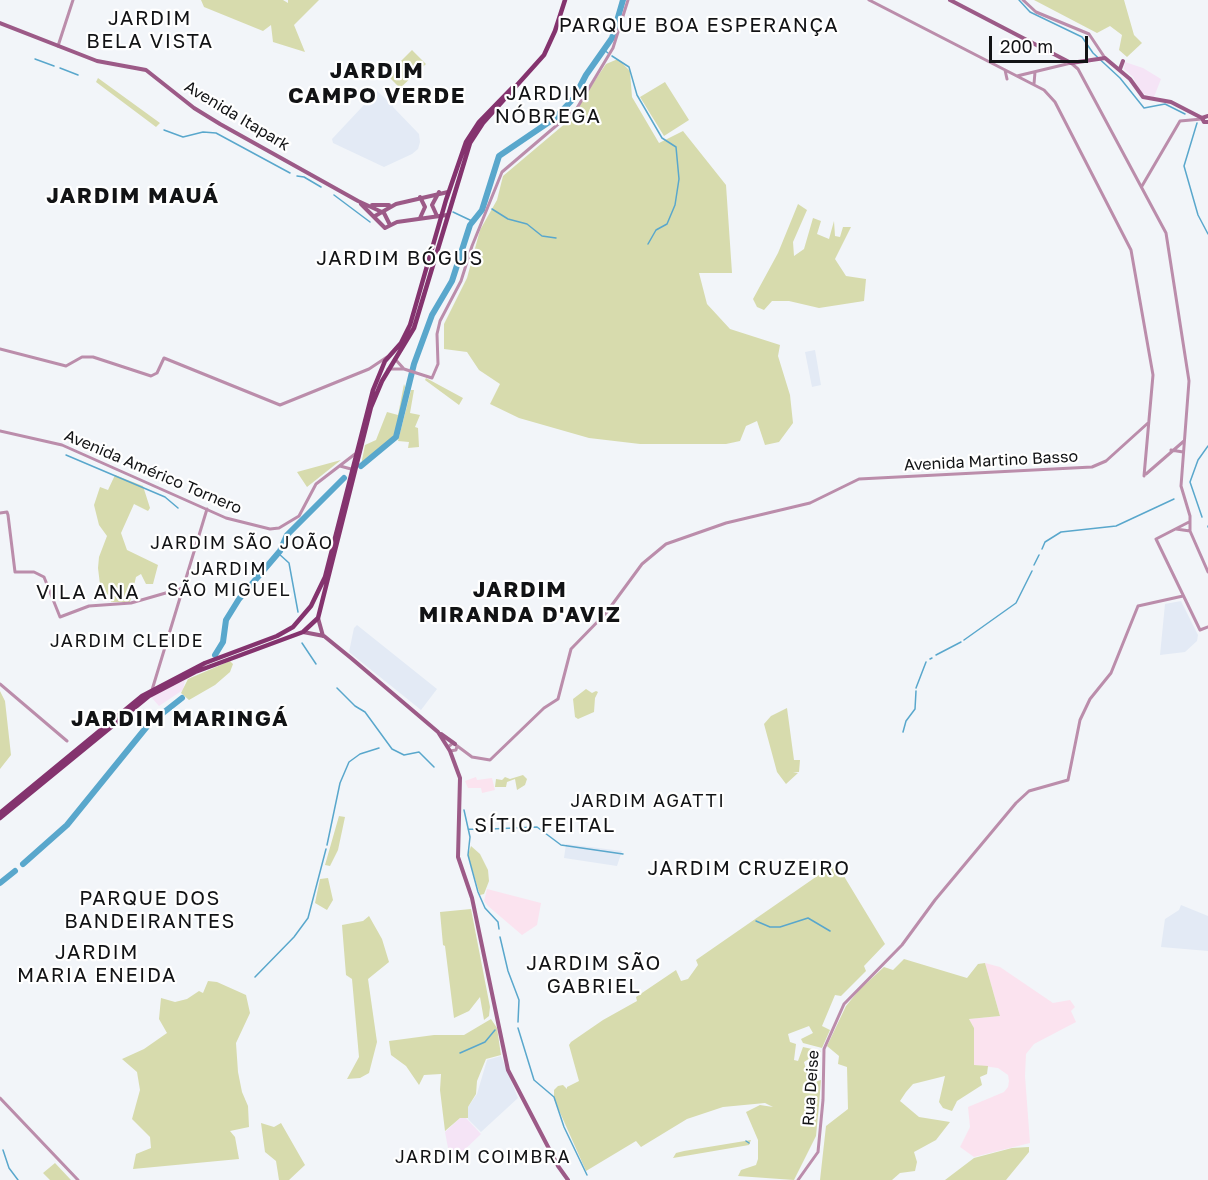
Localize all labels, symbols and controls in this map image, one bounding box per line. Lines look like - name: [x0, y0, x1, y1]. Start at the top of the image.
- district label: JARDIM BELA VISTA: [86, 7, 214, 54]
- district label: PARQUE BOA ESPERANÇA: [559, 14, 839, 38]
- scale bar: [992, 24, 1091, 62]
- text: 200 m: [1000, 35, 1053, 57]
- district label: JARDIM CAMPO VERDE: [288, 58, 466, 110]
- street label: Avenida Itapark: [181, 77, 293, 155]
- district label: JARDIM NÓBREGA: [495, 82, 601, 129]
- district label: JARDIM MAUÁ: [46, 183, 220, 209]
- district label: JARDIM BÓGUS: [316, 247, 484, 271]
- street label: Avenida Américo Tornero: [61, 426, 245, 518]
- street label: Avenida Martino Basso: [903, 447, 1079, 475]
- district label: JARDIM SÃO JOÃO: [150, 532, 334, 554]
- district label: JARDIM SÃO MIGUEL: [167, 558, 291, 600]
- district label: JARDIM MIRANDA D'AVIZ: [419, 577, 621, 628]
- district label: VILA ANA: [36, 581, 140, 605]
- district label: JARDIM CLEIDE: [50, 630, 204, 652]
- district label: JARDIM MARINGÁ: [71, 706, 289, 732]
- district label: JARDIM AGATTI: [571, 790, 725, 812]
- district label: SÍTIO FEITAL: [474, 814, 616, 838]
- district label: JARDIM CRUZEIRO: [648, 857, 850, 881]
- district label: PARQUE DOS BANDEIRANTES: [64, 887, 236, 934]
- district label: JARDIM MARIA ENEIDA: [17, 941, 177, 988]
- district label: JARDIM SÃO GABRIEL: [526, 952, 662, 999]
- street label: Rua Deise: [799, 1050, 823, 1126]
- district label: JARDIM COIMBRA: [395, 1146, 571, 1168]

